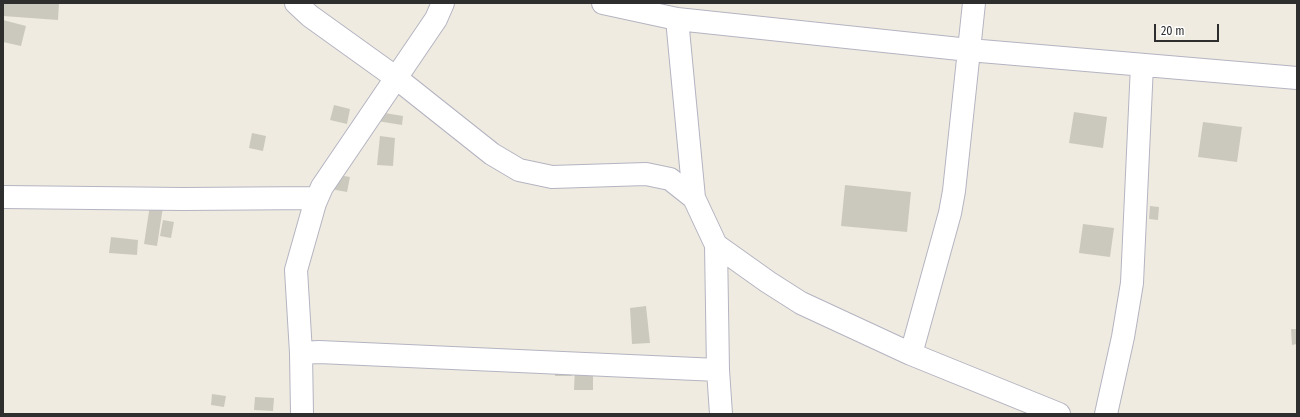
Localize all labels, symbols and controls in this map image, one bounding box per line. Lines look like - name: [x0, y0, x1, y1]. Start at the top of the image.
- scale bar: [1156, 16, 1221, 42]
- text: 20 m: [1161, 24, 1185, 38]

